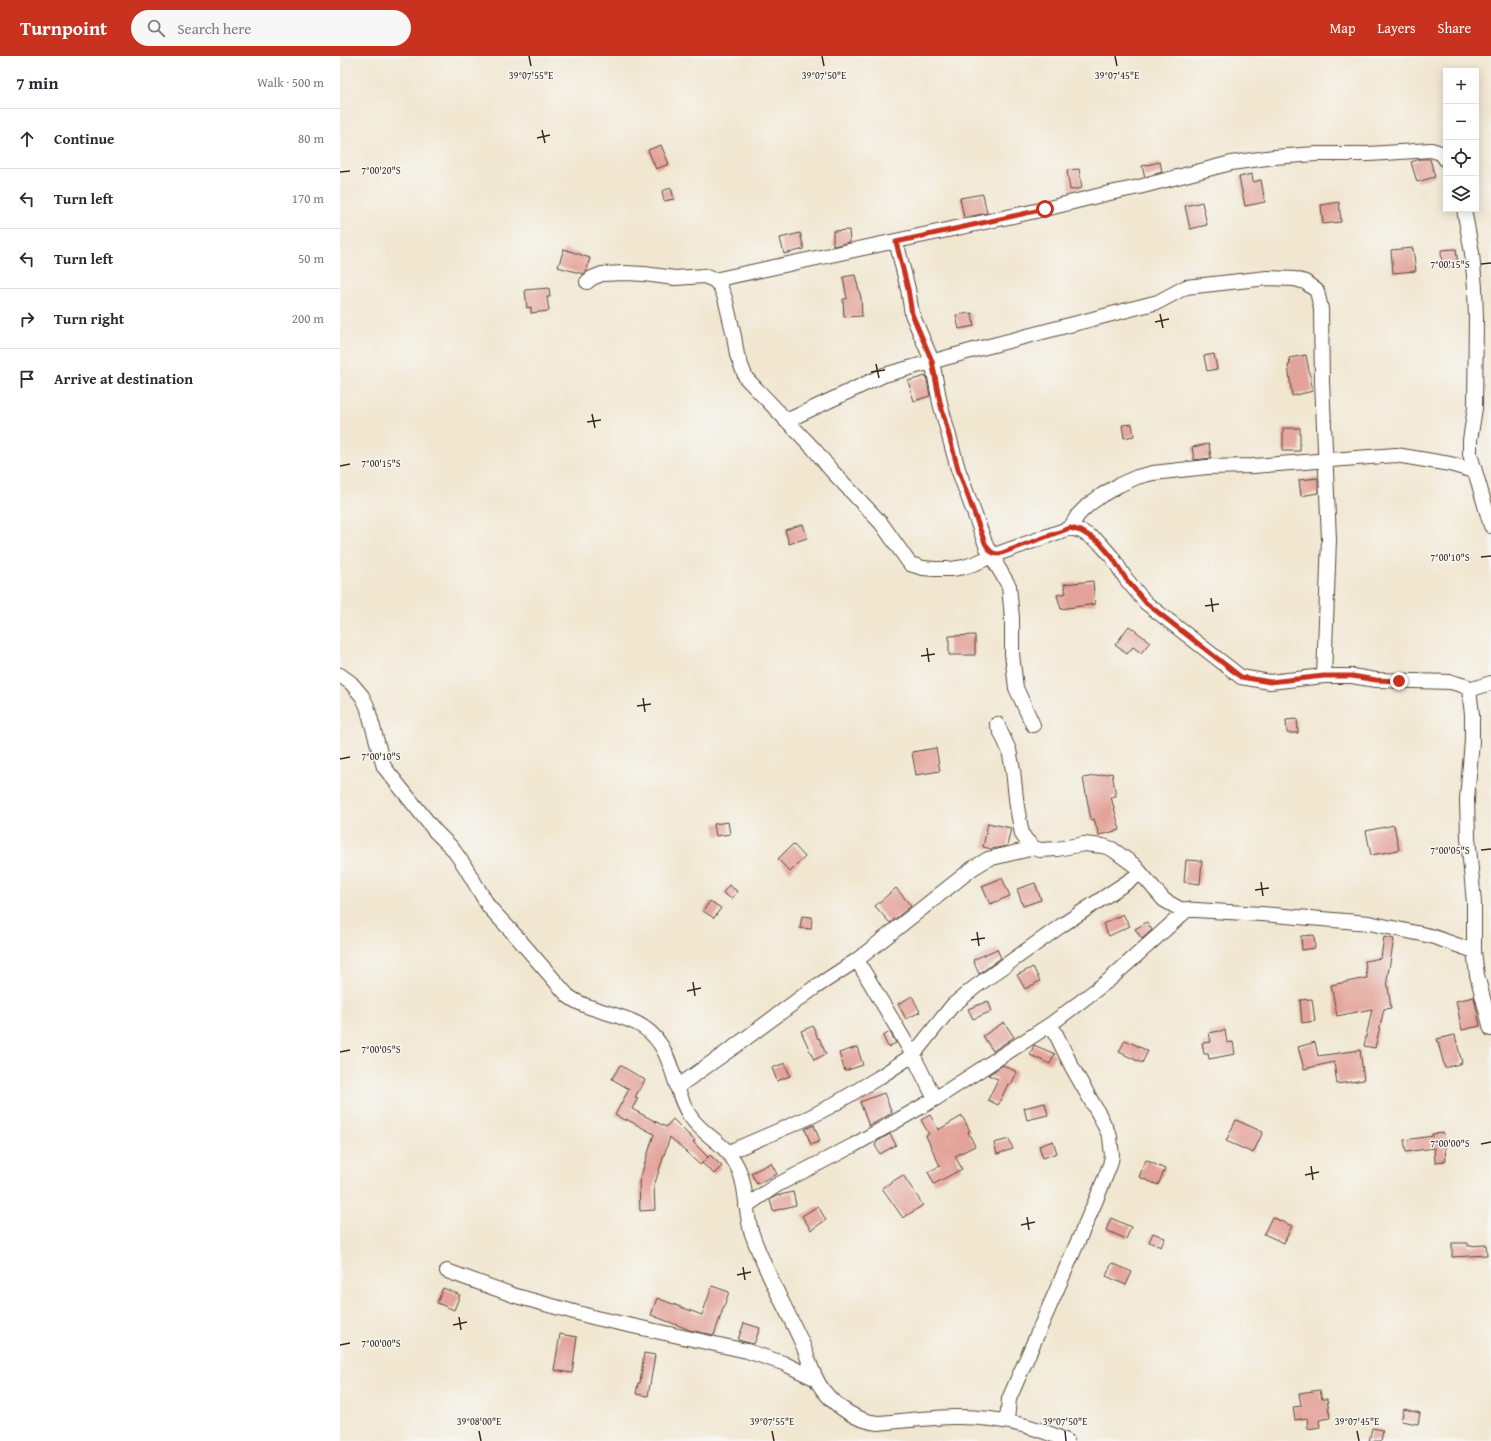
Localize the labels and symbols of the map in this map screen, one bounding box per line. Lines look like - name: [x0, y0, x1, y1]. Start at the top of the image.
- text: 39°07'55"E: [509, 68, 553, 83]
- text: 39°07'50"E: [802, 68, 846, 83]
- text: 39°07'45"E: [1095, 68, 1139, 83]
- text: 7°00'20"S: [361, 163, 401, 178]
- route start: [1036, 200, 1054, 218]
- text: 7°00'15"S: [1430, 257, 1470, 272]
- text: 7°00'15"S: [361, 456, 401, 471]
- text: 7°00'10"S: [1430, 550, 1470, 565]
- route end: [1390, 672, 1408, 690]
- text: 7°00'10"S: [361, 749, 401, 764]
- text: 7°00'05"S: [1430, 843, 1470, 858]
- text: 7°00'05"S: [361, 1042, 401, 1057]
- text: 7°00'00"S: [1430, 1136, 1470, 1151]
- text: 7°00'00"S: [361, 1336, 401, 1351]
- text: 39°08'00"E: [457, 1414, 501, 1429]
- text: 39°07'55"E: [750, 1414, 794, 1429]
- text: 39°07'50"E: [1043, 1414, 1087, 1429]
- text: 39°07'45"E: [1335, 1414, 1379, 1429]

